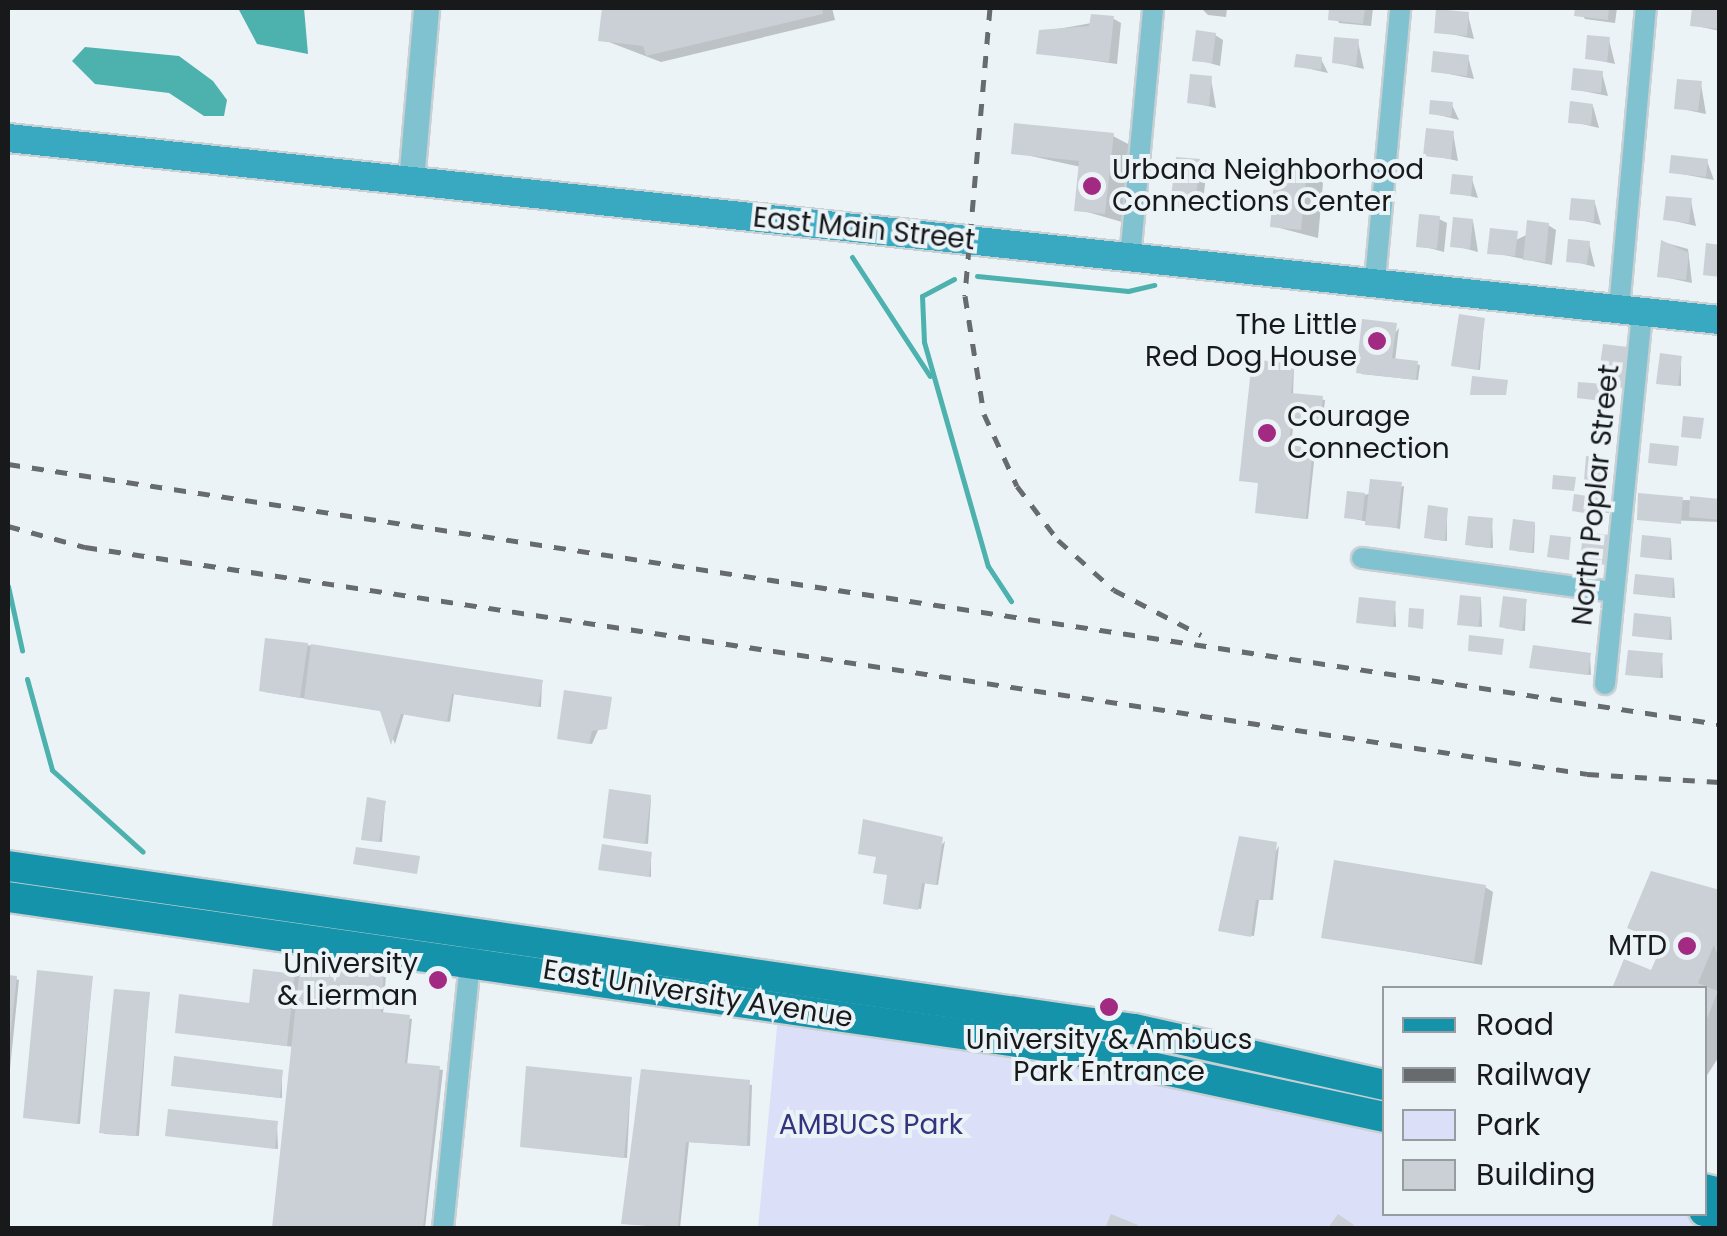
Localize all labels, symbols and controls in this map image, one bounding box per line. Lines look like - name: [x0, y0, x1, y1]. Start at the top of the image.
- place label: Urbana Neighborhood Connections Center: [1112, 153, 1424, 219]
- marker: Urbana Neighborhood Connections Center: [1081, 175, 1103, 197]
- street label: East Main Street: [751, 201, 977, 257]
- place label: The Little Red Dog House: [1145, 308, 1357, 374]
- marker: The Little Red Dog House: [1366, 330, 1388, 352]
- street label: North Poplar Street: [1566, 363, 1626, 627]
- place label: Courage Connection: [1287, 400, 1450, 466]
- marker: Courage Connection: [1256, 422, 1278, 444]
- place label: MTD: [1608, 929, 1667, 963]
- marker: MTD: [1676, 935, 1698, 957]
- place label: University & Lierman: [277, 947, 418, 1013]
- street label: East University Avenue: [541, 953, 855, 1035]
- marker: University & Lierman: [427, 969, 449, 991]
- legend: [1382, 986, 1707, 1216]
- marker: University & Ambucs Park Entrance: [1098, 996, 1120, 1018]
- text: Road: [1476, 1003, 1554, 1046]
- place label: University & Ambucs Park Entrance: [966, 1023, 1252, 1089]
- text: Railway: [1476, 1053, 1591, 1096]
- text: Park: [1476, 1103, 1540, 1146]
- park label: AMBUCS Park: [779, 1108, 963, 1142]
- text: Building: [1476, 1153, 1596, 1196]

